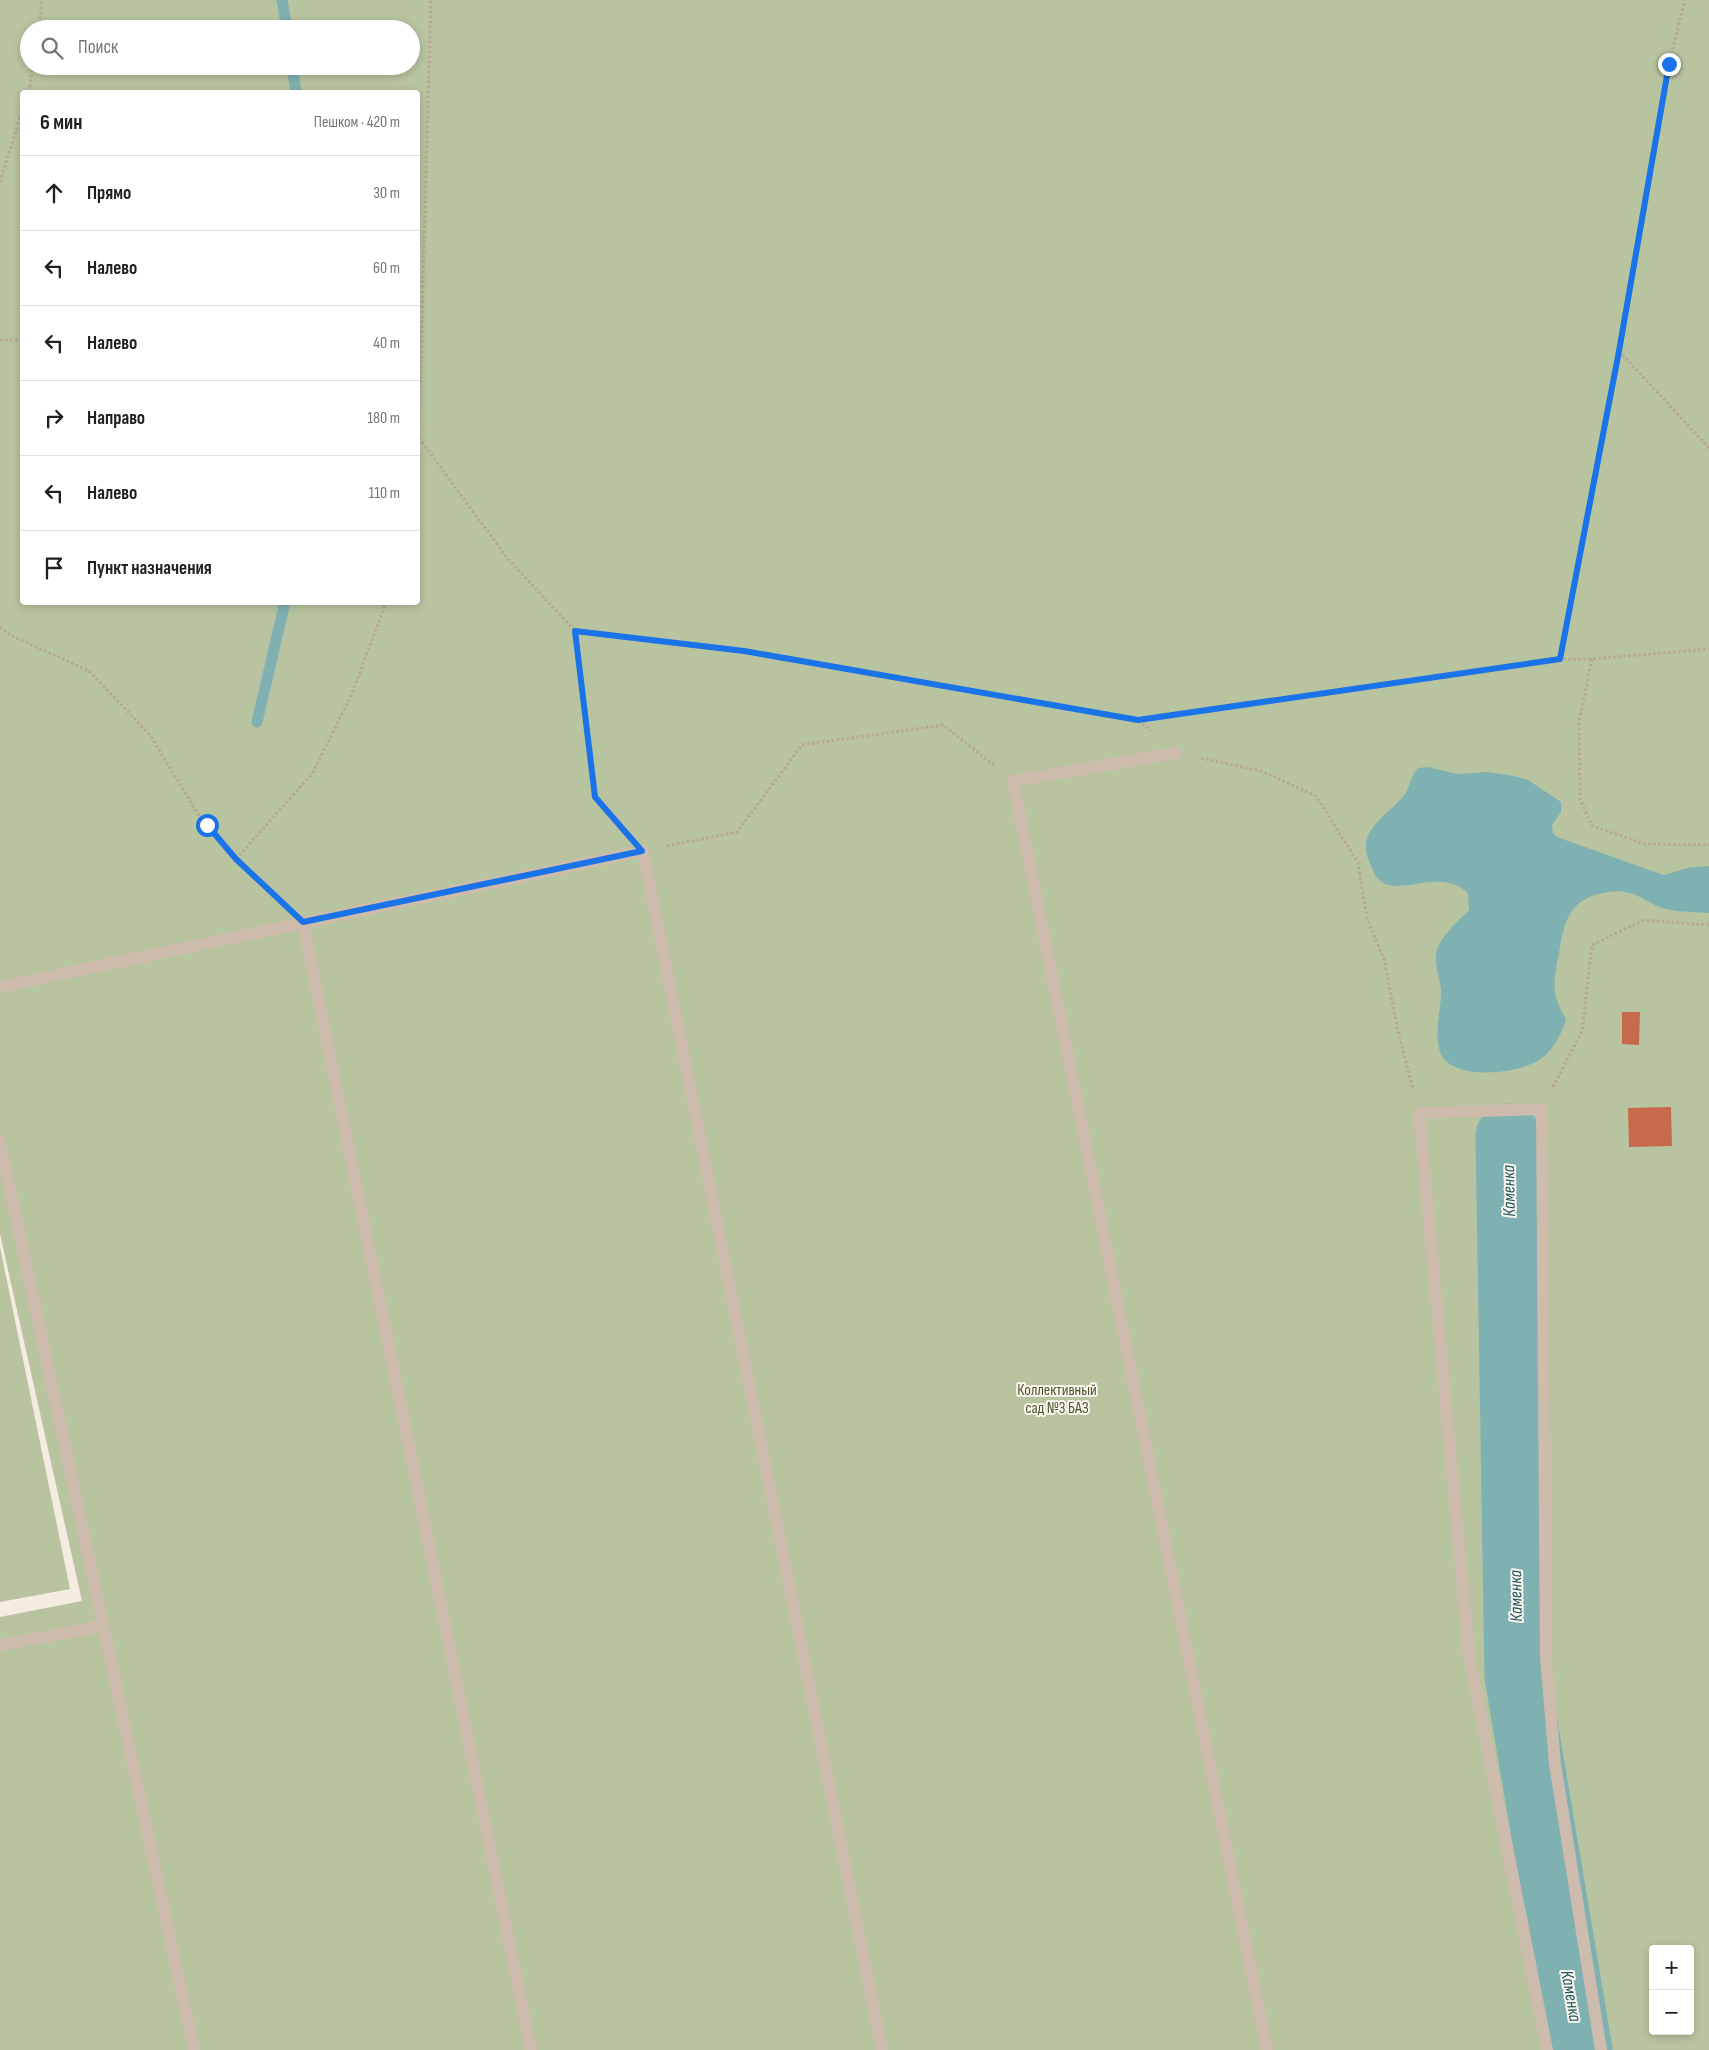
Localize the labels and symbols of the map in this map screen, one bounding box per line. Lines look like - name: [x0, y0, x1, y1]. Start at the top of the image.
- route end: [1658, 53, 1681, 76]
- route start: [196, 814, 219, 837]
- water label: Каменка: [1498, 1164, 1520, 1217]
- park label: Коллективный сад №3 БАЗ: [1017, 1381, 1097, 1418]
- water label: Каменка: [1505, 1569, 1527, 1622]
- water label: Каменка: [1556, 1969, 1586, 2024]

